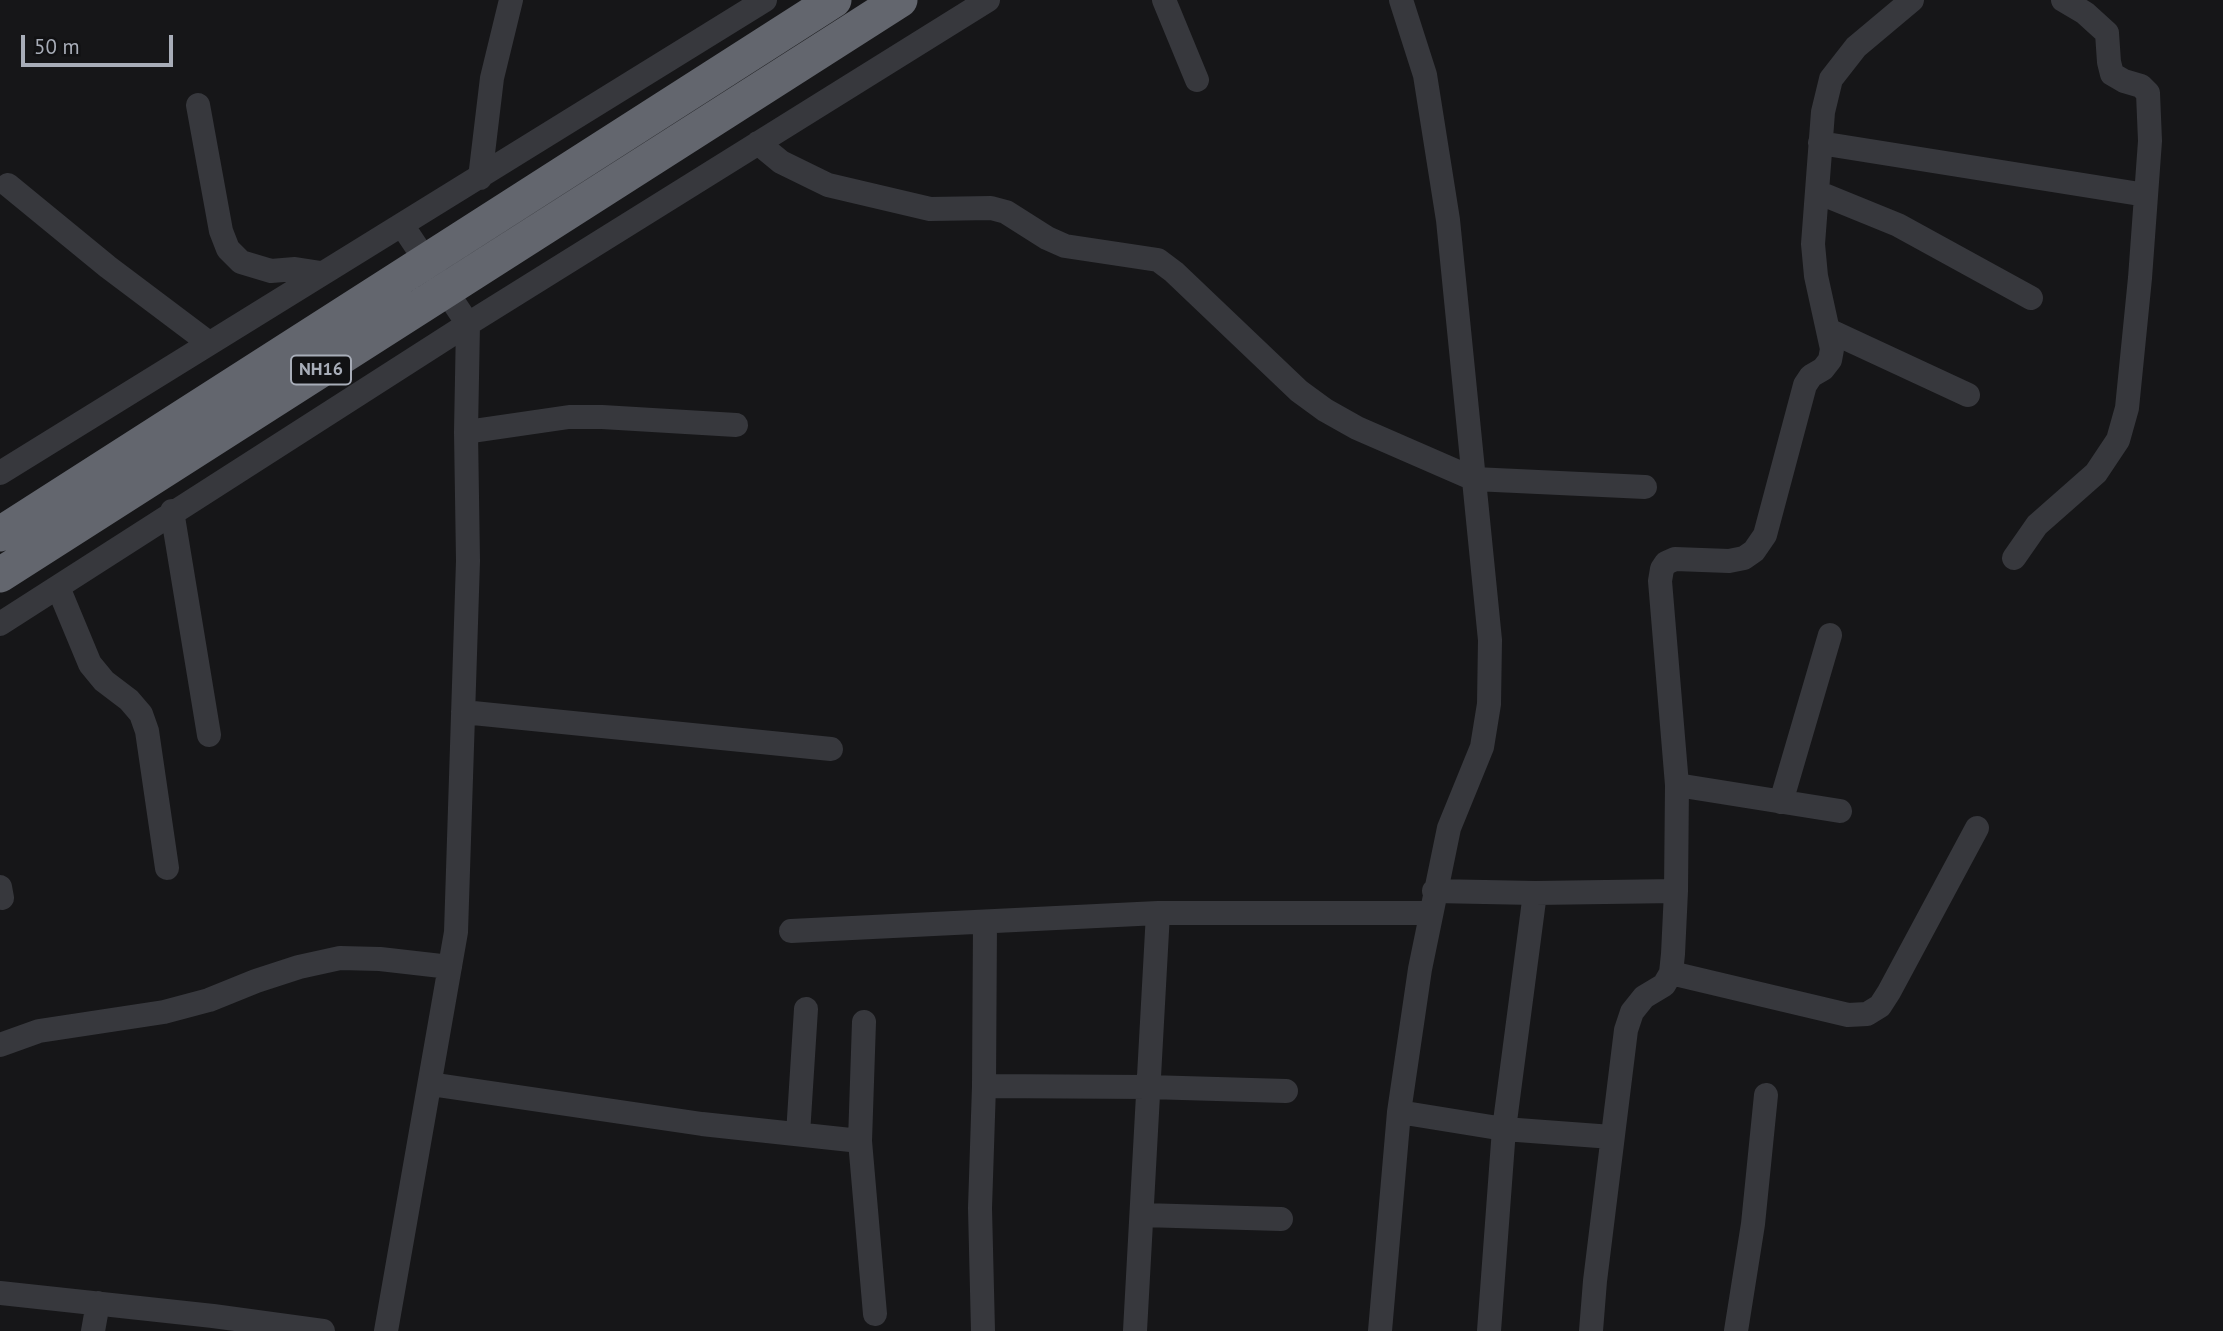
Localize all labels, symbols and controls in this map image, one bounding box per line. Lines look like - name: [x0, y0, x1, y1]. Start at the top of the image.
- scale bar: [24, 21, 177, 65]
- text: 50 m: [34, 33, 80, 60]
- road number: NH16: [291, 356, 351, 384]

